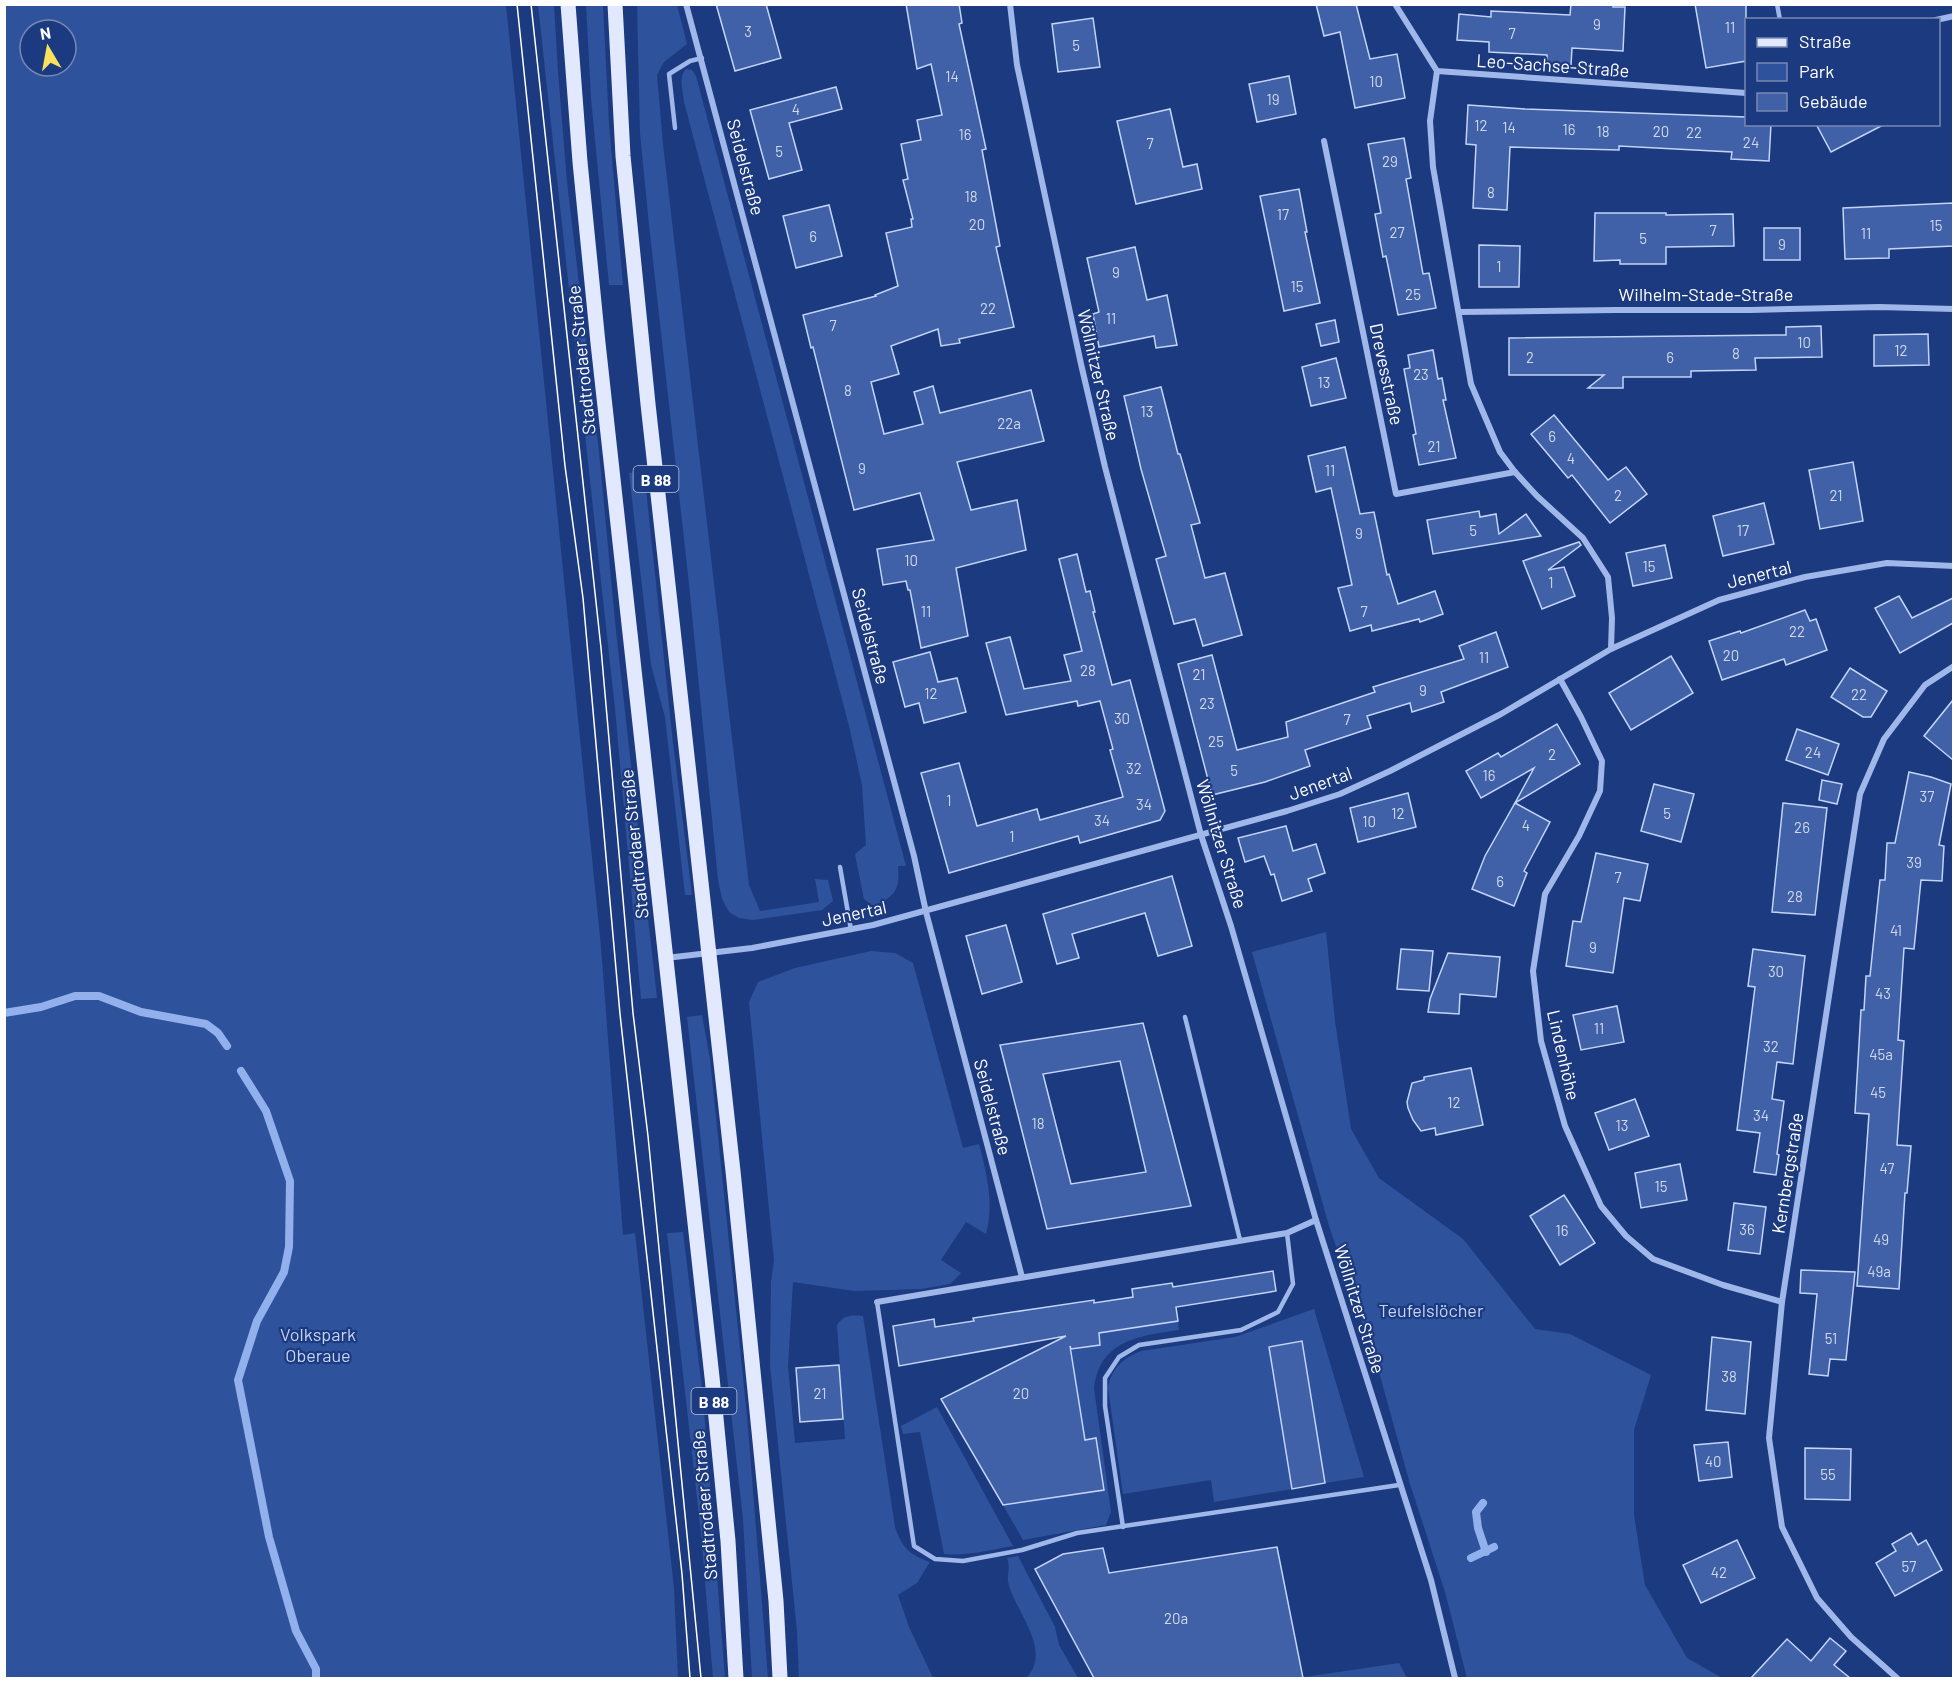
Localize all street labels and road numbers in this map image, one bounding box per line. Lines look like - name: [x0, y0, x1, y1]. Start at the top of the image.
- street label: Leo-Sachse-Straße: [1476, 49, 1630, 81]
- street label: Seidelstraße: [723, 116, 769, 218]
- street label: Wilhelm-Stade-Straße: [1619, 283, 1793, 305]
- street label: Stadtrodaer Straße: [562, 284, 600, 436]
- street label: Wöllnitzer Straße: [1073, 307, 1125, 443]
- street label: Drevesstraße: [1365, 321, 1409, 427]
- road number: B 88: [634, 466, 678, 492]
- street label: Jenertal: [1724, 555, 1794, 593]
- street label: Seidelstraße: [848, 585, 894, 687]
- street label: Jenertal: [1285, 761, 1355, 805]
- street label: Stadtrodaer Straße: [615, 768, 653, 920]
- street label: Wöllnitzer Straße: [1192, 777, 1252, 911]
- street label: Jenertal: [820, 895, 888, 931]
- street label: Lindenhöhe: [1543, 1008, 1585, 1102]
- street label: Seidelstraße: [970, 1056, 1016, 1158]
- street label: Kernbergstraße: [1767, 1111, 1807, 1235]
- street label: Wöllnitzer Straße: [1330, 1242, 1390, 1376]
- road number: B 88: [692, 1388, 736, 1414]
- street label: Stadtrodaer Straße: [687, 1429, 721, 1581]

